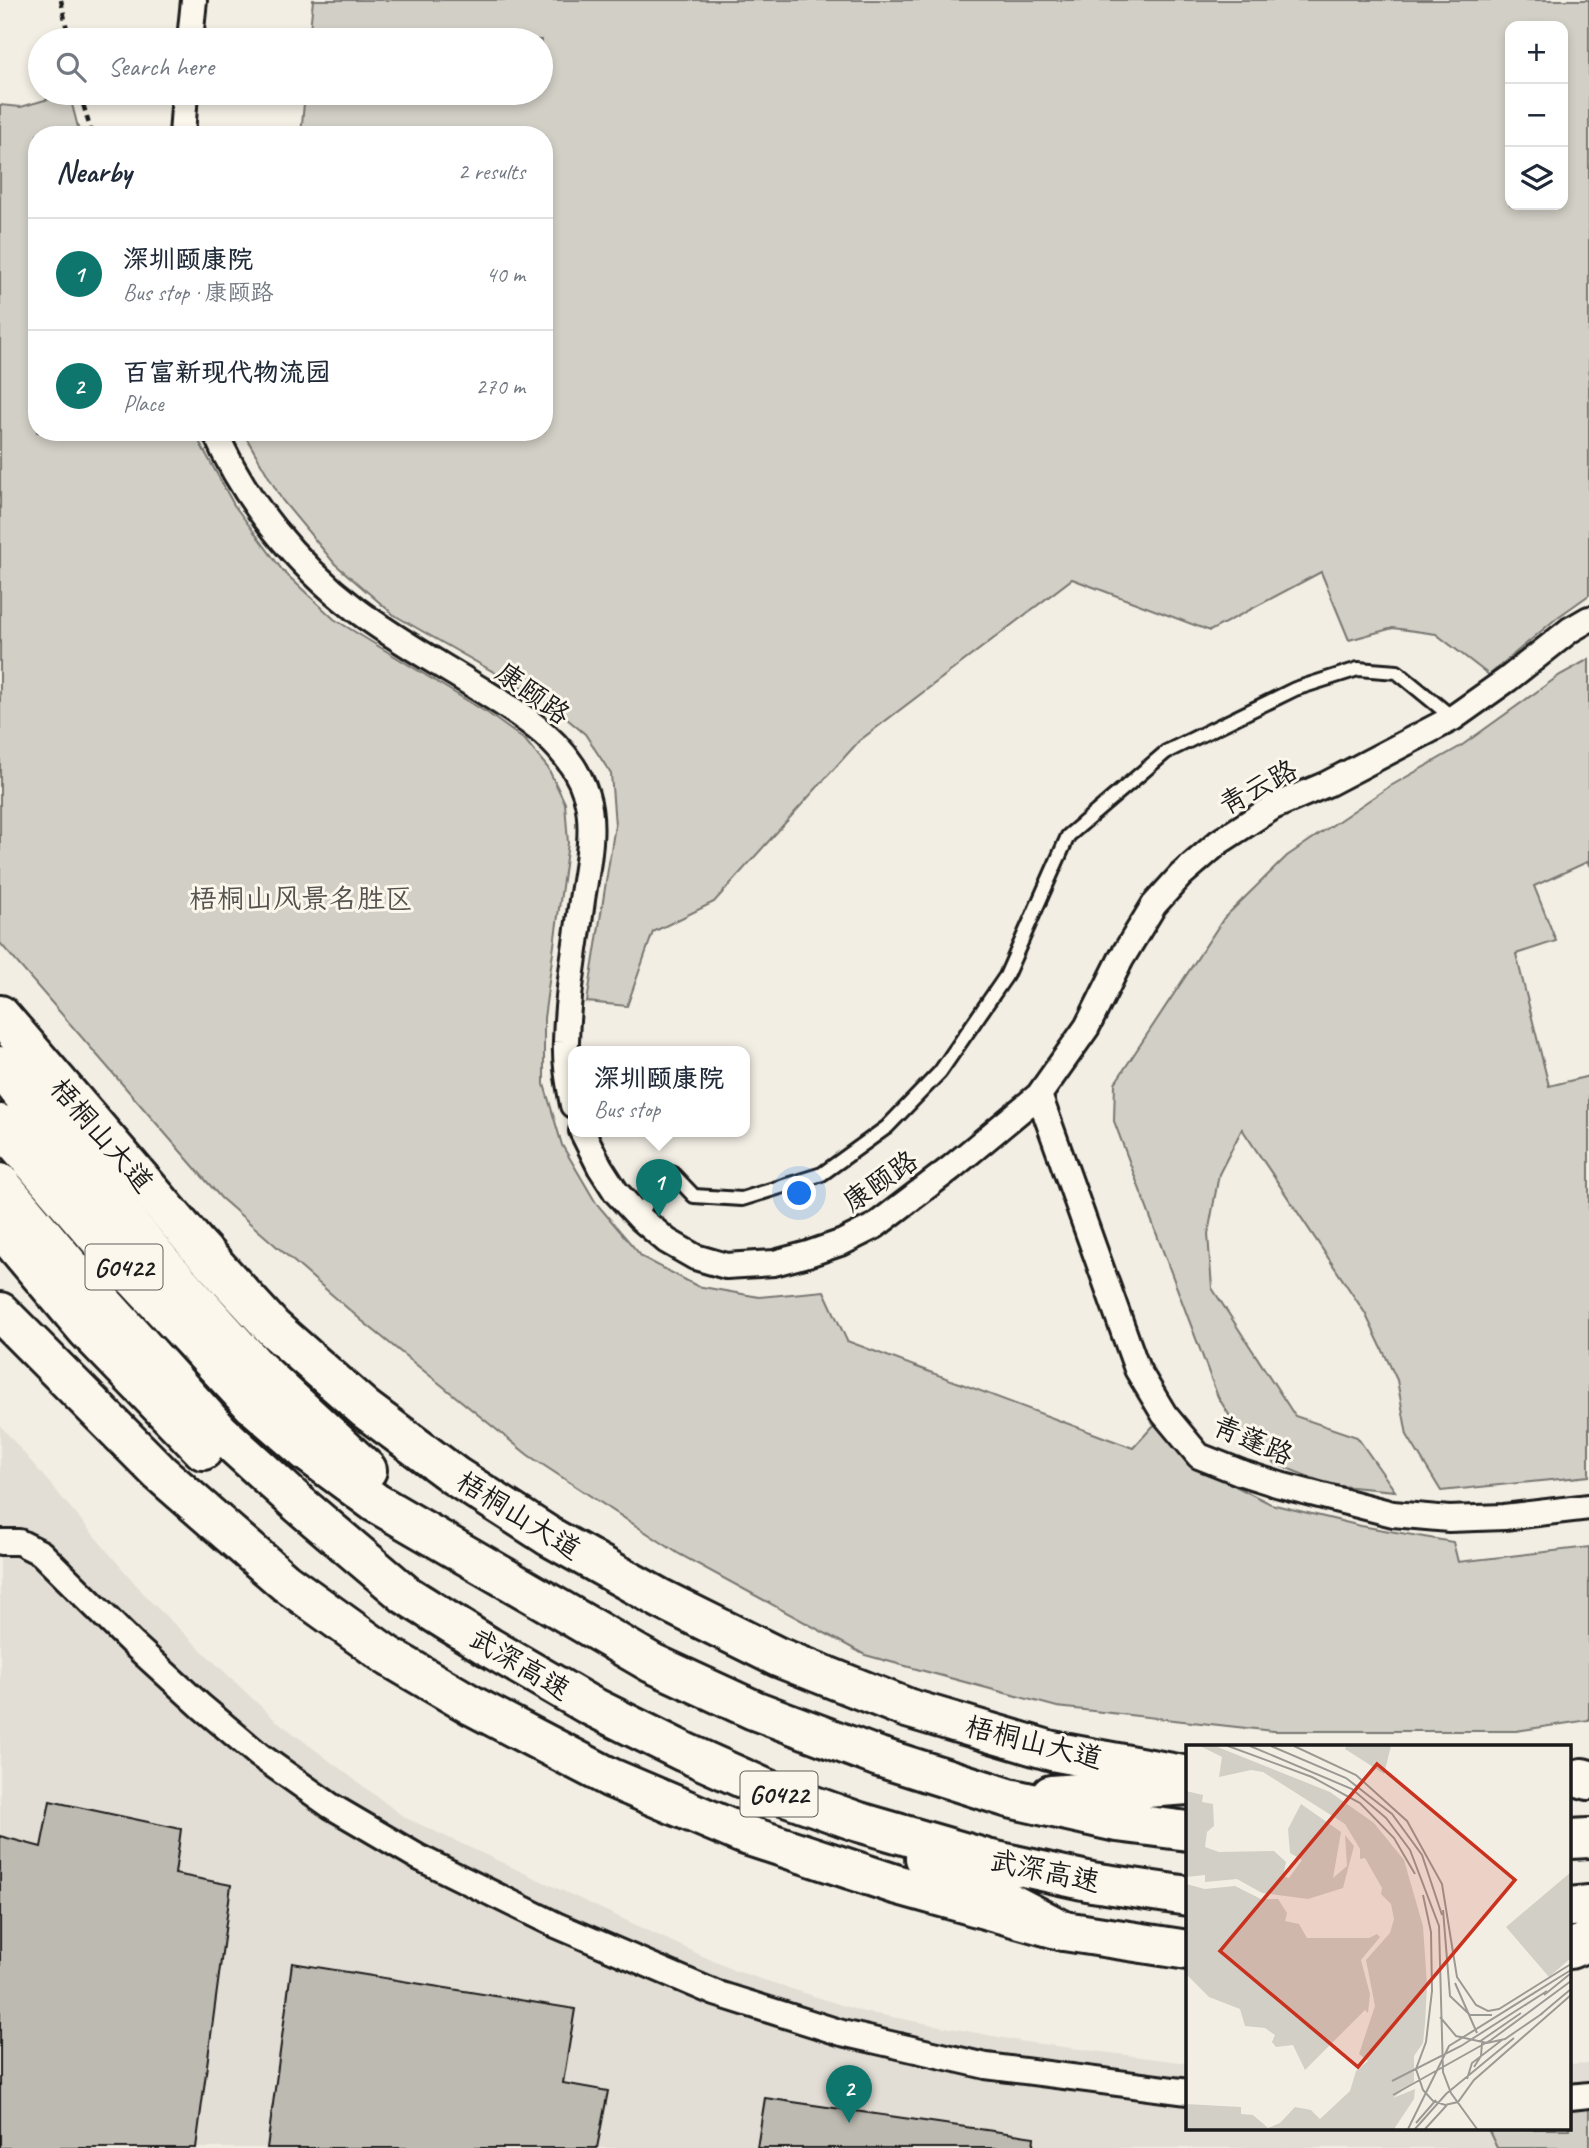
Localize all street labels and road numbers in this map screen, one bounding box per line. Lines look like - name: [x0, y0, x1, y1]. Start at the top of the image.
- street label: 康颐路: [489, 654, 577, 732]
- street label: 青云路: [1213, 752, 1303, 822]
- street label: 梧桐山大道: [43, 1071, 161, 1199]
- street label: 康颐路: [836, 1143, 924, 1219]
- road number: G0422: [86, 1244, 162, 1290]
- street label: 青蓬路: [1207, 1407, 1299, 1473]
- street label: 梧桐山大道: [450, 1463, 588, 1567]
- street label: 武深高速: [463, 1620, 577, 1708]
- street label: 梧桐山大道: [962, 1708, 1106, 1776]
- road number: G0422: [740, 1772, 818, 1816]
- street label: 武深高速: [987, 1842, 1103, 1900]

